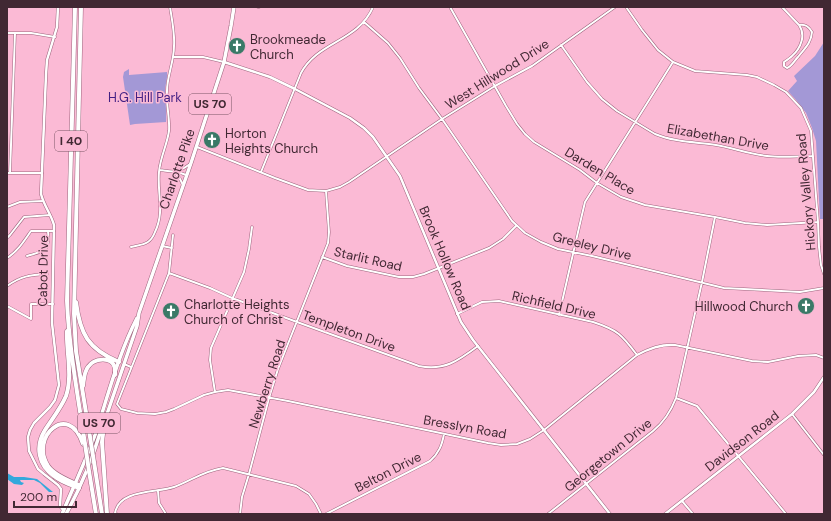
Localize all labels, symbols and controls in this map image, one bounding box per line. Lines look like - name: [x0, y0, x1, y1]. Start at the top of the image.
- place label: Brookmeade Church: [250, 31, 326, 63]
- street label: West Hillwood Drive: [442, 35, 552, 113]
- church icon: Brookmeade Church: [227, 36, 247, 56]
- park label: H.G. Hill Park: [108, 89, 182, 106]
- road number: US 70: [189, 94, 231, 114]
- street label: Elizabethan Drive: [666, 120, 770, 154]
- place label: Horton Heights Church: [225, 125, 318, 157]
- street label: Charlotte Pike: [155, 127, 199, 211]
- church icon: Horton Heights Church: [202, 130, 222, 150]
- road number: I 40: [55, 131, 87, 151]
- street label: Hickory Valley Road: [792, 133, 820, 251]
- street label: Darden Place: [562, 143, 638, 199]
- street label: Brook Hollow Road: [415, 203, 475, 313]
- street label: Greeley Drive: [551, 228, 633, 264]
- street label: Cabot Drive: [34, 235, 52, 307]
- street label: Starlit Road: [332, 243, 404, 275]
- street label: Richfield Drive: [510, 287, 598, 323]
- place label: Charlotte Heights Church of Christ: [184, 296, 290, 328]
- church icon: Hillwood Church: [796, 296, 816, 316]
- place label: Hillwood Church: [695, 298, 793, 315]
- church icon: Charlotte Heights Church of Christ: [161, 301, 181, 321]
- street label: Templeton Drive: [300, 306, 398, 356]
- street label: Newberry Road: [245, 338, 289, 430]
- street label: Davidson Road: [702, 407, 782, 475]
- street label: Bresslyn Road: [422, 411, 508, 443]
- road number: US 70: [78, 413, 120, 433]
- street label: Georgetown Drive: [561, 414, 655, 496]
- street label: Belton Drive: [352, 448, 424, 496]
- scale bar: [14, 483, 76, 509]
- text: 200 m: [20, 489, 57, 505]

